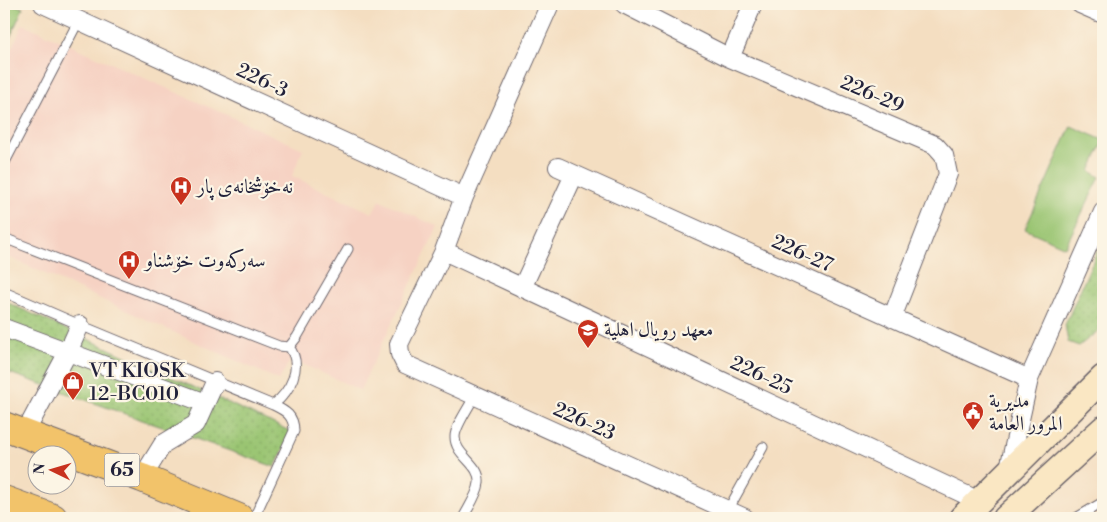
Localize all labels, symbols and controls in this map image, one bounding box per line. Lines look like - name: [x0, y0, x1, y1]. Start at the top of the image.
- street label: 226-3: [232, 58, 292, 104]
- street label: 226-29: [837, 71, 907, 119]
- hospital icon: نەخۆشخانەی پار: [169, 175, 193, 206]
- place label: نەخۆشخانەی پار: [195, 175, 293, 201]
- street label: 226-27: [768, 230, 836, 278]
- place label: سەرکەوت خۆشناو: [143, 248, 266, 274]
- hospital icon: سەرکەوت خۆشناو: [117, 249, 141, 280]
- school or university icon: معهد رويال اهلية: [576, 318, 600, 349]
- place label: معهد رويال اهلية: [604, 318, 713, 343]
- street label: 226-25: [726, 351, 796, 401]
- place label: VT KIOSK 12-BC010: [88, 359, 186, 407]
- shop icon: VT KIOSK 12-BC010: [61, 370, 85, 401]
- place label: مديرية المرور العامة: [989, 389, 1063, 437]
- street label: 226-23: [549, 397, 619, 447]
- public building icon: مديرية المرور العامة: [961, 400, 985, 431]
- north arrow: [28, 444, 78, 494]
- road number: 65: [104, 454, 140, 486]
- text: N: [31, 463, 49, 475]

